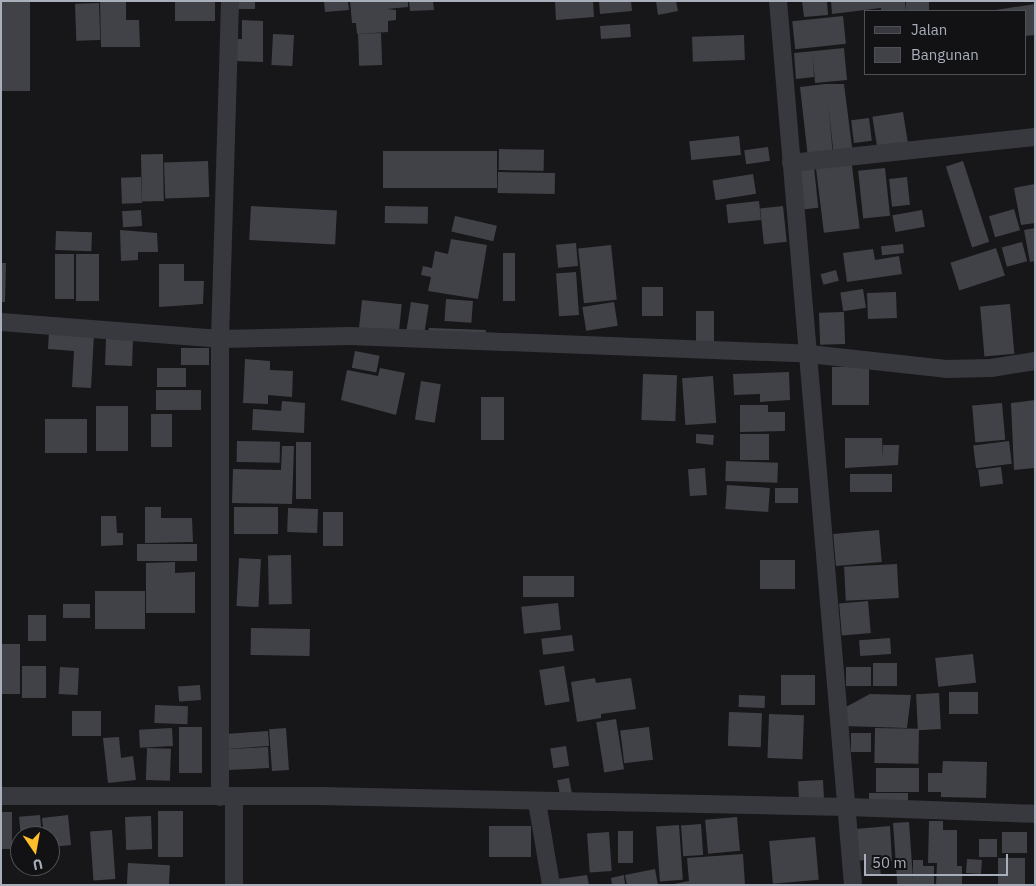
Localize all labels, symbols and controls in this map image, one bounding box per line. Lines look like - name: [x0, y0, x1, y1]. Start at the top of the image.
- legend: [864, 10, 1026, 75]
- text: Jalan: [911, 20, 947, 39]
- text: Bangunan: [911, 45, 979, 64]
- north arrow: [10, 826, 60, 876]
- scale bar: [866, 844, 1010, 876]
- text: 50 m: [872, 853, 907, 872]
- text: U: [31, 855, 45, 875]

